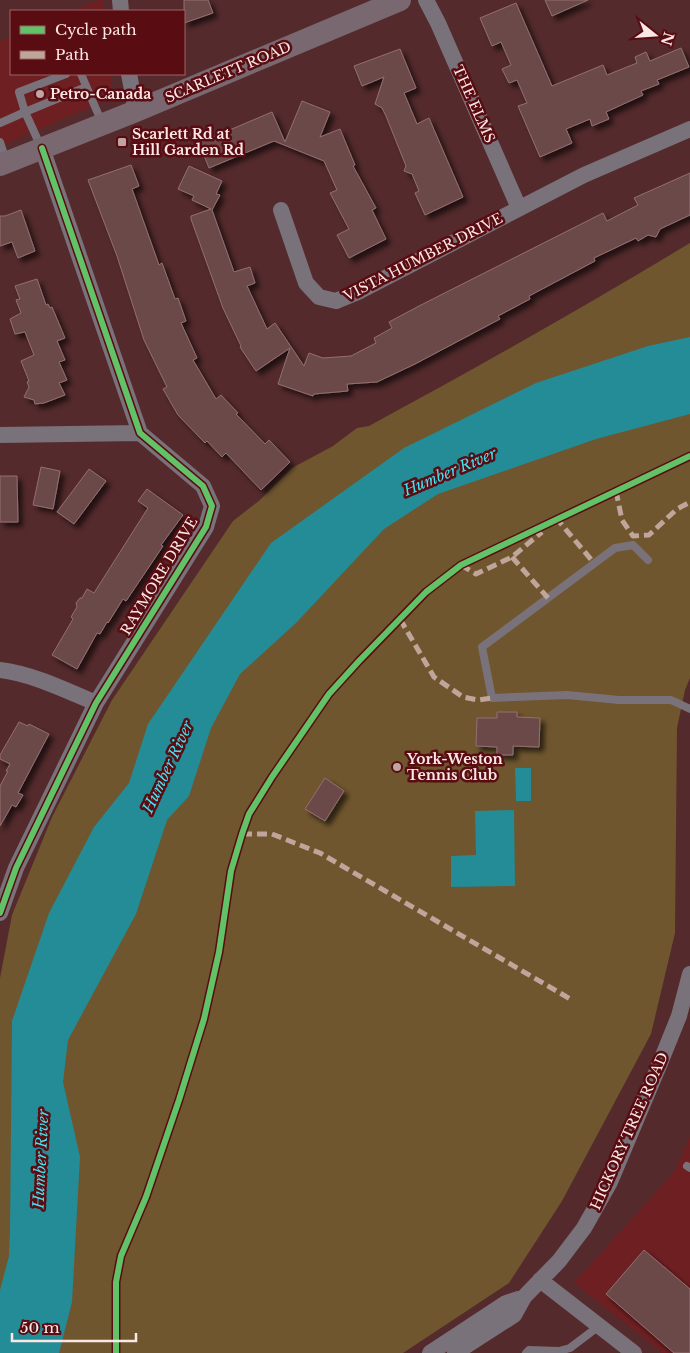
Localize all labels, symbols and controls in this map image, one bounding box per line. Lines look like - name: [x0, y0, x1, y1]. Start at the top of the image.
- legend: [10, 10, 185, 75]
- north arrow: [630, 10, 680, 60]
- text: Cycle path: [55, 20, 137, 39]
- text: N: [657, 30, 678, 48]
- street label: SCARLETT ROAD: [162, 37, 294, 107]
- text: Path: [55, 45, 89, 64]
- street label: THE ELMS: [449, 62, 499, 146]
- place label: Petro-Canada: [50, 85, 151, 103]
- marker: Petro-Canada: [34, 88, 46, 100]
- place label: Scarlett Rd at Hill Garden Rd: [132, 125, 244, 159]
- marker: Scarlett Rd at Hill Garden Rd: [116, 136, 128, 148]
- street label: VISTA HUMBER DRIVE: [340, 209, 506, 305]
- water label: Humber River: [399, 443, 500, 500]
- street label: RAYMORE DRIVE: [117, 514, 201, 638]
- water label: Humber River: [138, 717, 198, 817]
- place label: York-Weston Tennis Club: [406, 750, 503, 784]
- marker: York-Weston Tennis Club: [391, 761, 403, 773]
- street label: HICKORY TREE ROAD: [586, 1049, 672, 1213]
- water label: Humber River: [28, 1108, 53, 1210]
- scale bar: [12, 1310, 136, 1342]
- text: 50 m: [20, 1318, 60, 1337]

